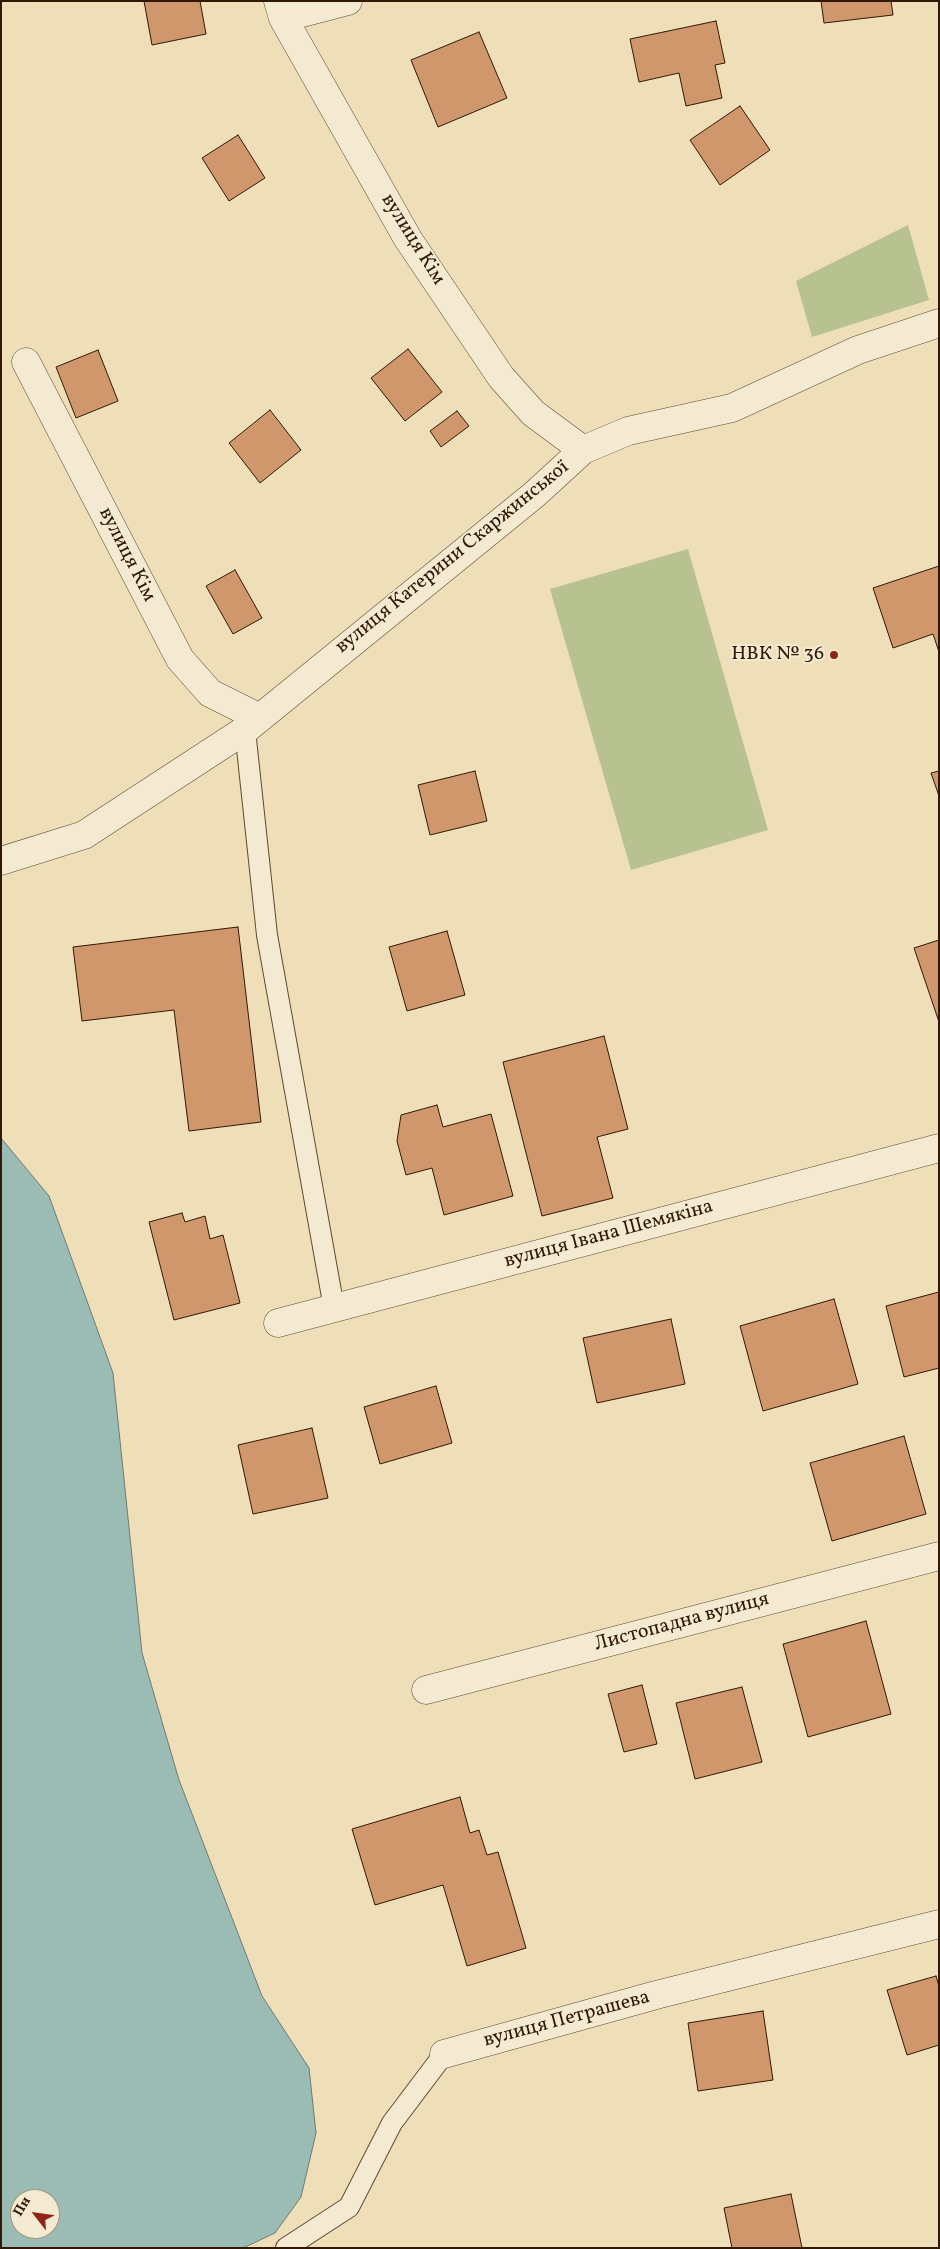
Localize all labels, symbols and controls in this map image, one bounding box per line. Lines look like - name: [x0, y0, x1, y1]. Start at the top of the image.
- street label: вулиця Кім: [375, 190, 449, 290]
- street label: вулиця Катерини Скаржинської: [331, 456, 575, 660]
- street label: вулиця Кім: [92, 504, 160, 606]
- place label: НВК № 36: [731, 643, 824, 667]
- marker: НВК № 36: [828, 649, 840, 661]
- street label: вулиця Івана Шемякіна: [502, 1196, 716, 1274]
- street label: Листопадна вулиця: [592, 1588, 772, 1658]
- street label: вулиця Петрашева: [481, 1986, 653, 2054]
- north arrow: [10, 2189, 60, 2239]
- text: Пн: [9, 2193, 36, 2220]

